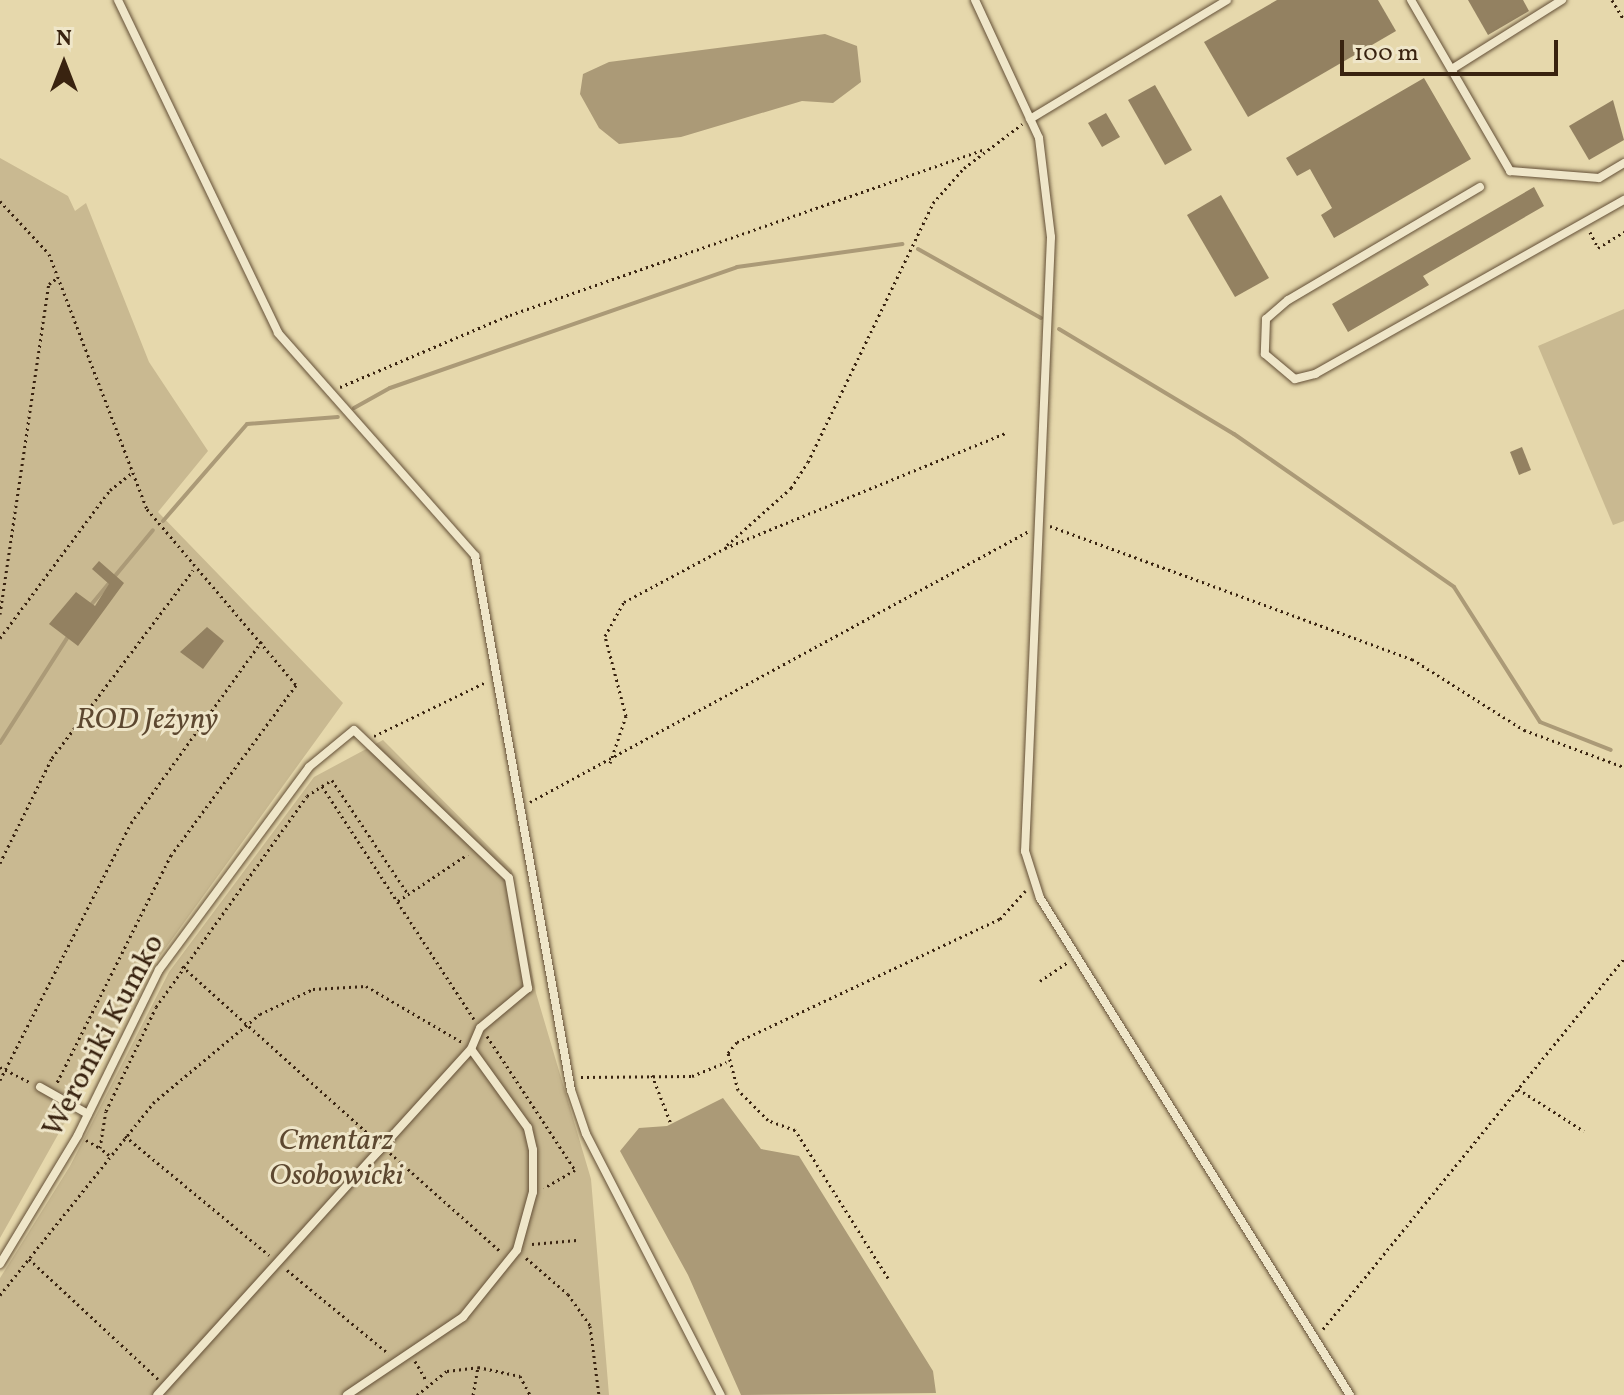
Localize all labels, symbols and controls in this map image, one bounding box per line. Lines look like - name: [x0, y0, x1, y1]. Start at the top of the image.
- north arrow: [24, 24, 104, 104]
- text: N: [56, 24, 72, 55]
- scale bar: [1344, 24, 1562, 74]
- text: 100 m: [1354, 37, 1419, 71]
- park label: ROD Jeżyny: [76, 702, 218, 738]
- street label: Weroniki Kumko: [35, 928, 173, 1144]
- park label: Cmentarz Osobowicki: [269, 1123, 403, 1194]

